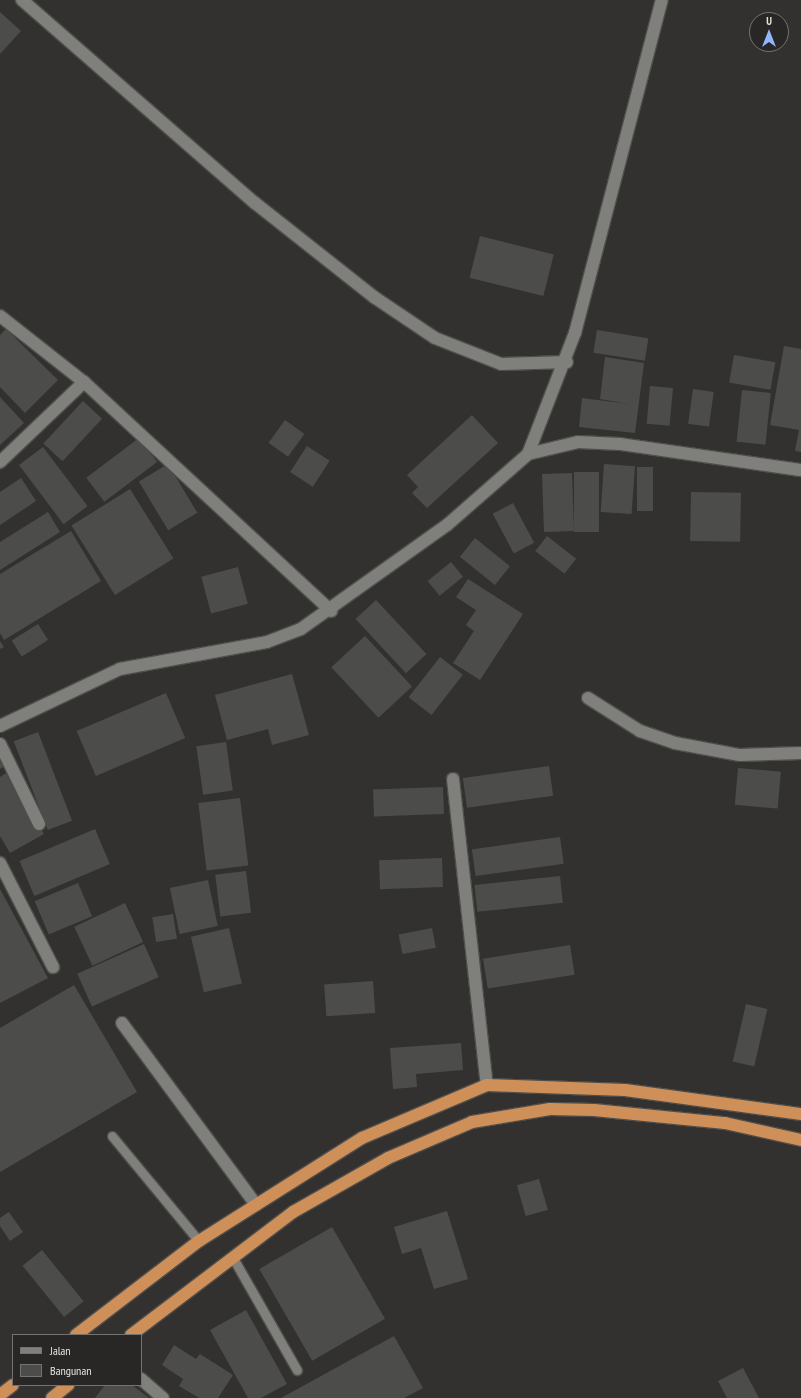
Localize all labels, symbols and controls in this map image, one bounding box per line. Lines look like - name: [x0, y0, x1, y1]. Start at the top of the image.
- north arrow: [749, 12, 789, 52]
- text: U: [766, 14, 772, 28]
- legend: [12, 1334, 142, 1386]
- text: Jalan: [50, 1343, 71, 1358]
- text: Bangunan: [50, 1363, 91, 1378]

